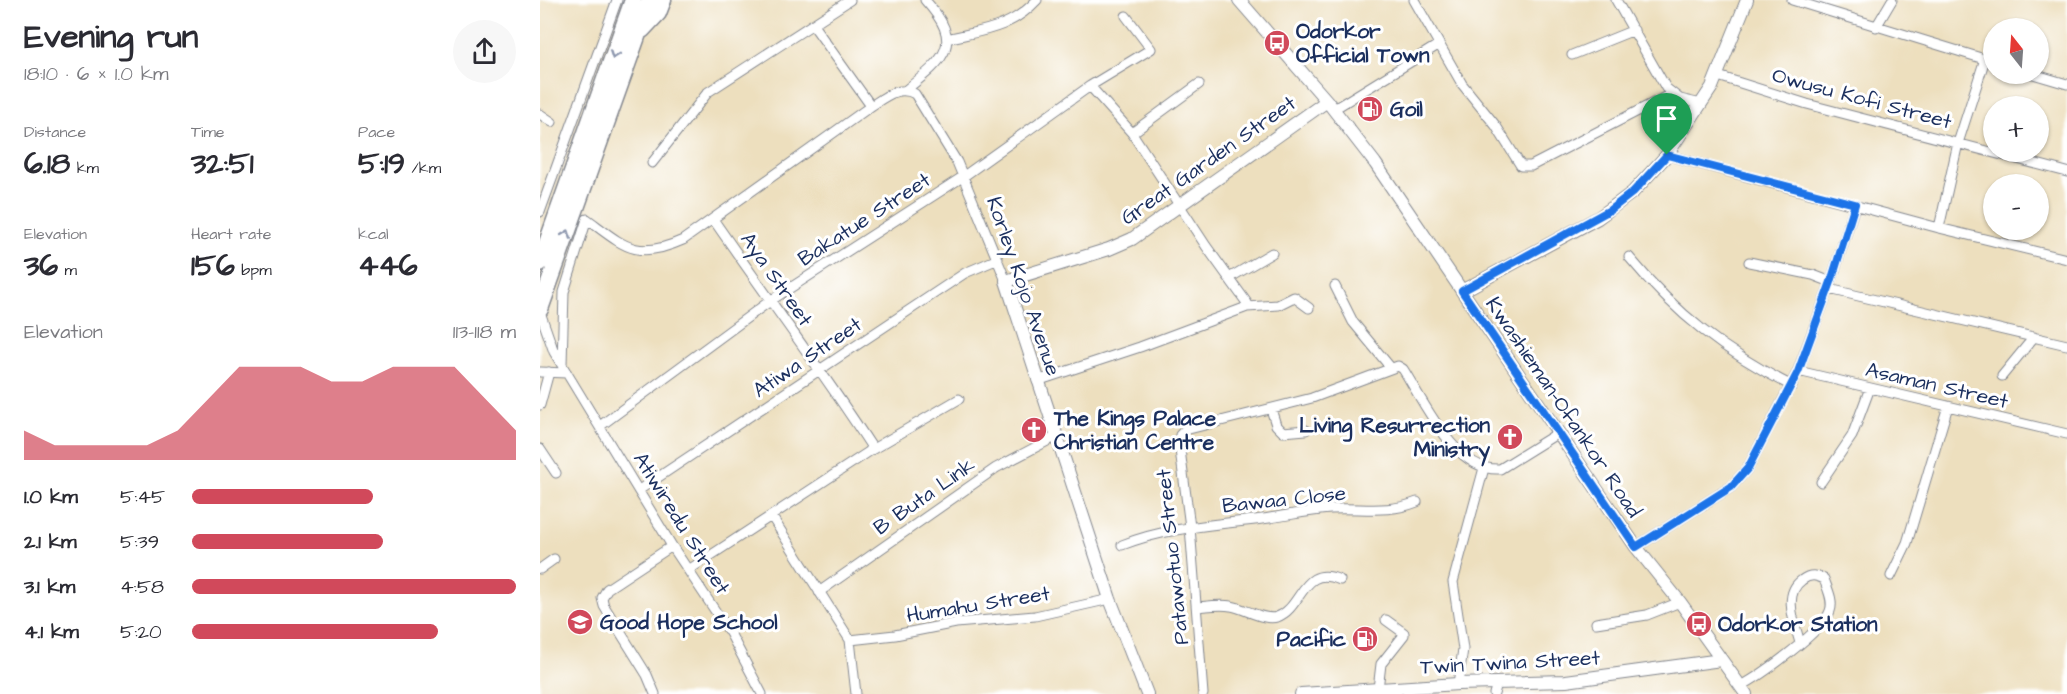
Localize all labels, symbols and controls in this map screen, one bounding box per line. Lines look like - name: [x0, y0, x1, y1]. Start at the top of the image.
- text: Evening run: [24, 14, 198, 60]
- place label: Odorkor Official Town: [1296, 17, 1430, 70]
- north arrow: [1983, 18, 2049, 84]
- map controls: [1983, 18, 2049, 240]
- button: share: [453, 20, 516, 83]
- bus stop icon: Odorkor Official Town: [1262, 28, 1292, 58]
- one-way arrow: [608, 49, 621, 60]
- text: 18:10 · 6 × 1.0 km: [24, 60, 169, 88]
- street label: Owusu Kofi Street: [1769, 61, 1955, 137]
- street label: Great Garden Street: [1115, 89, 1302, 232]
- pin: [1641, 93, 1692, 155]
- fuel station icon: Goil: [1355, 94, 1385, 124]
- place label: Goil: [1390, 95, 1424, 124]
- button: +: [1983, 96, 2049, 162]
- icon: arrive: [1650, 102, 1683, 135]
- text: Distance: [24, 121, 86, 143]
- text: Time: [191, 121, 225, 143]
- text: Pace: [358, 121, 395, 143]
- text: 6.18: [24, 143, 70, 185]
- text: 32:51: [191, 143, 254, 185]
- text: 5:19: [358, 143, 405, 185]
- text: km: [70, 157, 99, 179]
- text: /km: [405, 157, 441, 179]
- street label: Bakatue Street: [792, 165, 937, 273]
- button: −: [1983, 174, 2049, 240]
- street label: Korley Kojo Avenue: [977, 193, 1068, 380]
- text: Elevation: [24, 223, 87, 245]
- text: Heart rate: [191, 223, 271, 245]
- text: kcal: [358, 223, 389, 245]
- street label: Aya Street: [732, 226, 820, 334]
- one-way arrow: [560, 229, 572, 240]
- text: 36: [24, 245, 58, 287]
- text: 156: [191, 245, 235, 287]
- text: 446: [358, 245, 418, 287]
- text: m: [58, 259, 77, 281]
- text: bpm: [235, 259, 272, 281]
- street label: Kwashieman-Ofankor Road: [1479, 291, 1649, 524]
- street label: Atiwa Street: [747, 310, 868, 405]
- text: Elevation: [24, 318, 103, 346]
- text: 113–118 m: [453, 318, 516, 346]
- street label: Asaman Street: [1863, 355, 2011, 416]
- place label: The Kings Palace Christian Centre: [1053, 404, 1217, 457]
- place label: Living Resurrection Ministry: [1299, 411, 1490, 467]
- church icon: The Kings Palace Christian Centre: [1019, 415, 1049, 445]
- church icon: Living Resurrection Ministry: [1495, 422, 1525, 452]
- street label: Atiwiredu Street: [626, 447, 737, 600]
- street label: B Buta Link: [868, 451, 981, 542]
- street label: Patawotuo Street: [1149, 467, 1196, 646]
- street label: Bawaa Close: [1221, 479, 1347, 520]
- text: 1.0 km: [24, 483, 78, 511]
- text: 5:45: [120, 483, 165, 511]
- text: 2.1 km: [24, 528, 77, 556]
- text: 5:39: [120, 528, 159, 556]
- text: 3.1 km: [24, 573, 75, 601]
- text: 4:58: [120, 573, 164, 601]
- street label: Humahu Street: [904, 579, 1052, 630]
- school or university icon: Good Hope School: [565, 607, 595, 637]
- place label: Good Hope School: [600, 608, 778, 638]
- bus stop icon: Odorkor Station: [1684, 609, 1714, 639]
- place label: Odorkor Station: [1718, 610, 1878, 639]
- text: 4.1 km: [24, 618, 79, 646]
- text: 5:20: [120, 618, 162, 646]
- fuel station icon: Pacific: [1350, 624, 1380, 654]
- place label: Pacific: [1277, 625, 1347, 654]
- street label: Twin Twina Street: [1419, 643, 1601, 682]

